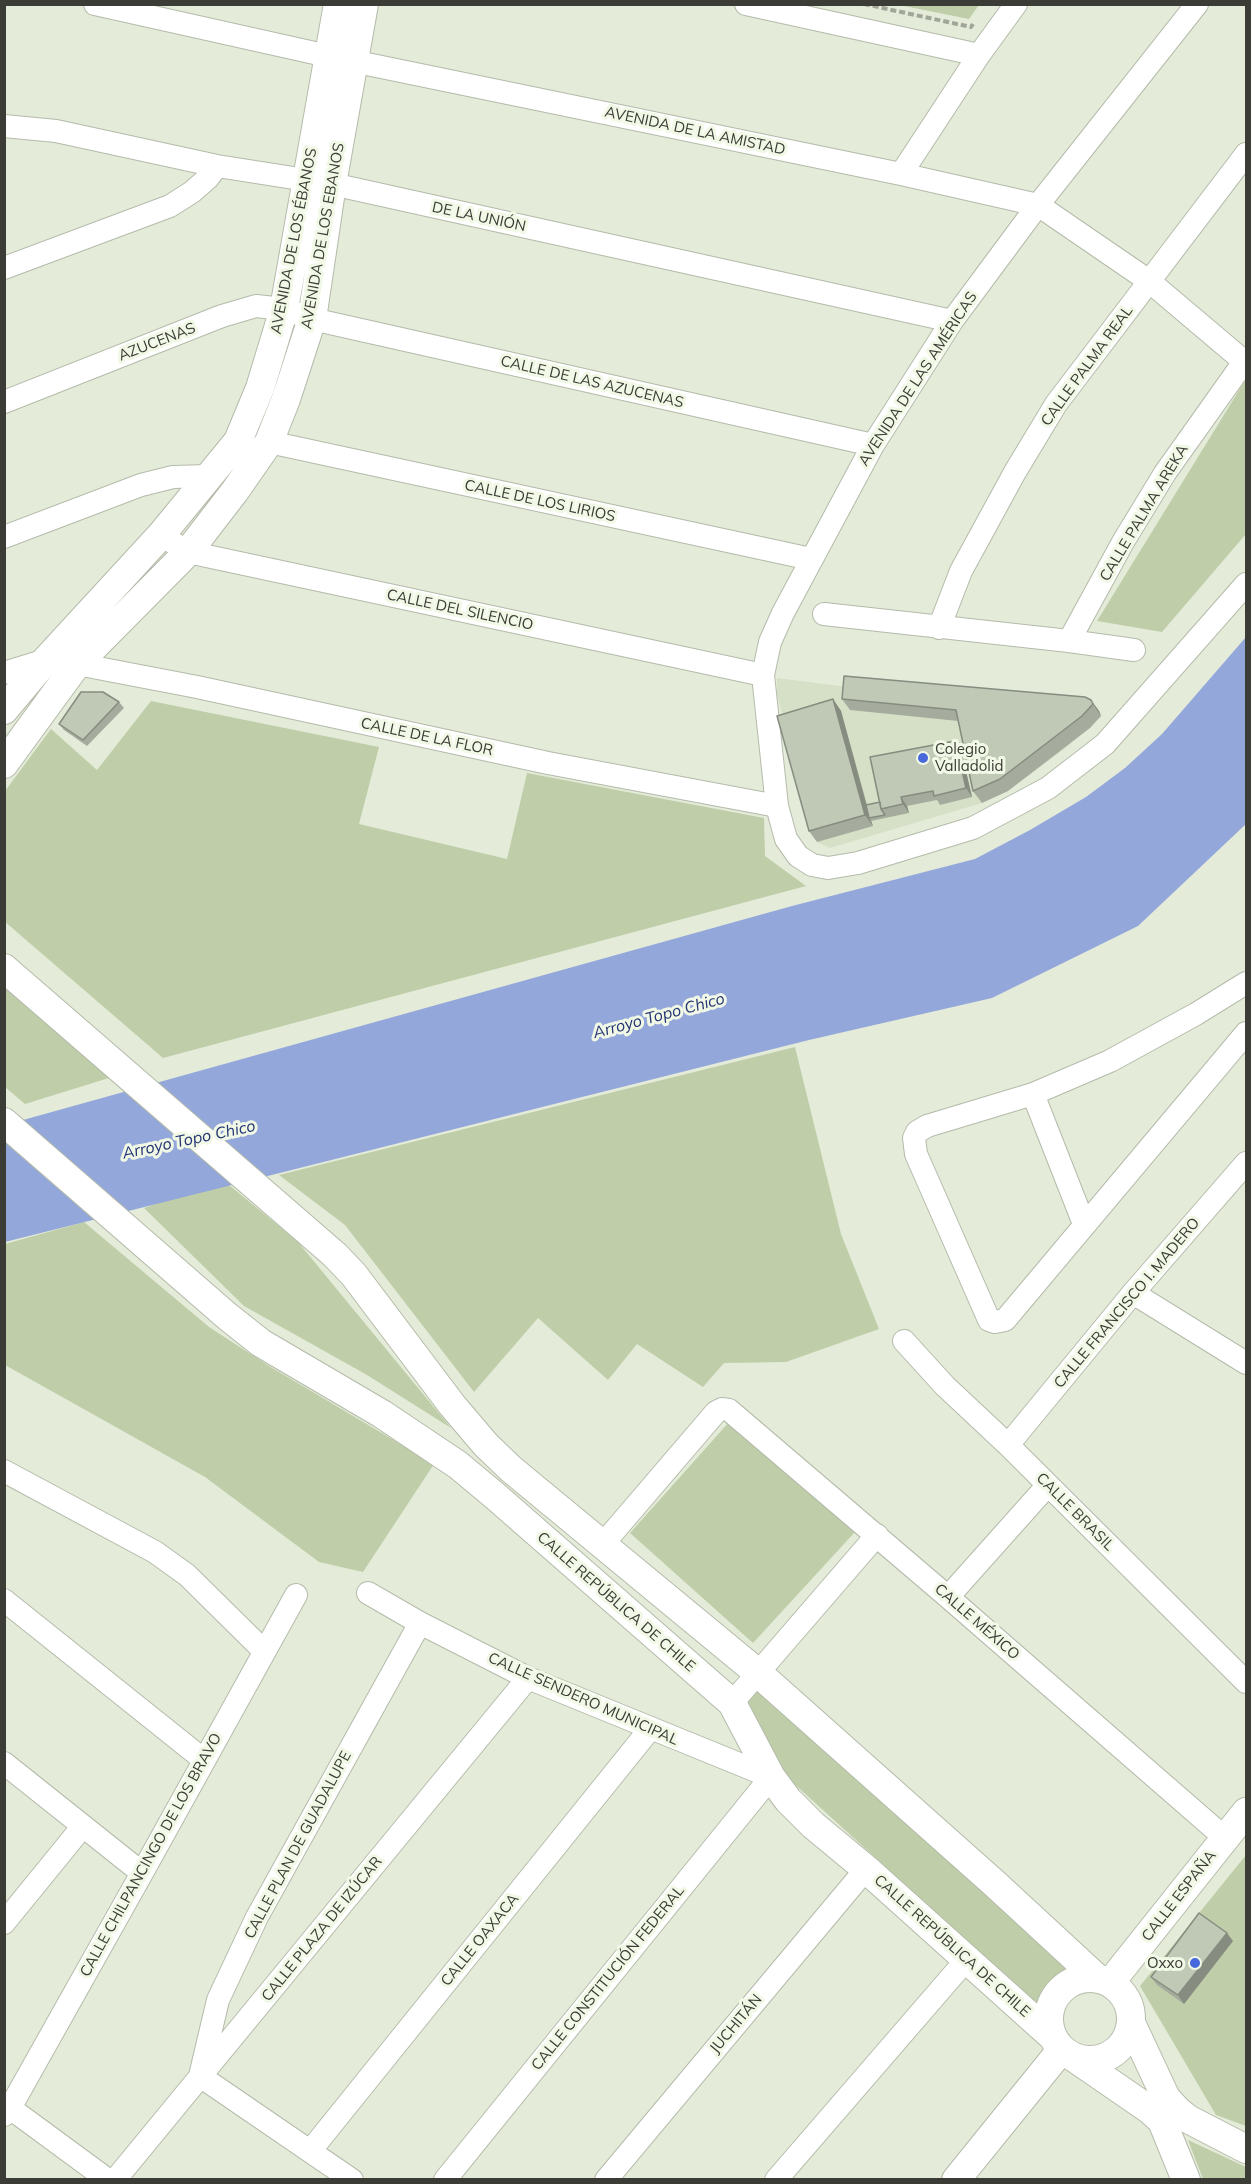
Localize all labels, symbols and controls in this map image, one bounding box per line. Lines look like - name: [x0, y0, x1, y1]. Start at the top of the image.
- street label: AVENIDA DE LA AMISTAD: [603, 103, 787, 159]
- street label: AVENIDA DE LOS EBANOS: [298, 141, 348, 331]
- street label: AVENIDA DE LOS ÉBANOS: [267, 147, 321, 335]
- street label: DE LA UNIÓN: [430, 198, 528, 236]
- street label: AVENIDA DE LAS AMÉRICAS: [855, 289, 981, 469]
- street label: CALLE PALMA REAL: [1037, 302, 1137, 430]
- street label: AZUCENAS: [116, 319, 198, 365]
- street label: CALLE DE LAS AZUCENAS: [499, 352, 685, 412]
- street label: CALLE PALMA AREKA: [1096, 441, 1192, 585]
- street label: CALLE DE LOS LIRIOS: [463, 476, 617, 526]
- street label: CALLE DEL SILENCIO: [385, 586, 535, 634]
- street label: CALLE DE LA FLOR: [359, 714, 495, 760]
- place label: Colegio Valladolid: [935, 740, 1003, 775]
- marker: Colegio Valladolid: [916, 751, 930, 765]
- water label: Arroyo Topo Chico: [591, 989, 727, 1043]
- water label: Arroyo Topo Chico: [121, 1117, 257, 1163]
- street label: CALLE FRANCISCO I. MADERO: [1050, 1214, 1204, 1392]
- street label: CALLE BRASIL: [1032, 1469, 1118, 1555]
- street label: CALLE REPÚBLICA DE CHILE: [533, 1528, 699, 1676]
- street label: CALLE MÉXICO: [931, 1580, 1023, 1664]
- street label: CALLE SENDERO MUNICIPAL: [485, 1649, 681, 1749]
- street label: CALLE CHILPANCINGO DE LOS BRAVO: [76, 1730, 226, 1980]
- street label: CALLE PLAN DE GUADALUPE: [241, 1748, 355, 1942]
- street label: CALLE ESPAÑA: [1138, 1847, 1220, 1945]
- street label: CALLE PLAZA DE IZÚCAR: [258, 1853, 386, 2005]
- street label: CALLE REPÚBLICA DE CHILE: [870, 1871, 1034, 2021]
- street label: CALLE CONSTITUCIÓN FEDERAL: [528, 1882, 688, 2074]
- street label: CALLE OAXACA: [437, 1890, 523, 1990]
- place label: Oxxo: [1147, 1954, 1183, 1972]
- marker: Oxxo: [1188, 1956, 1202, 1970]
- street label: JUCHITÁN: [706, 1991, 766, 2057]

